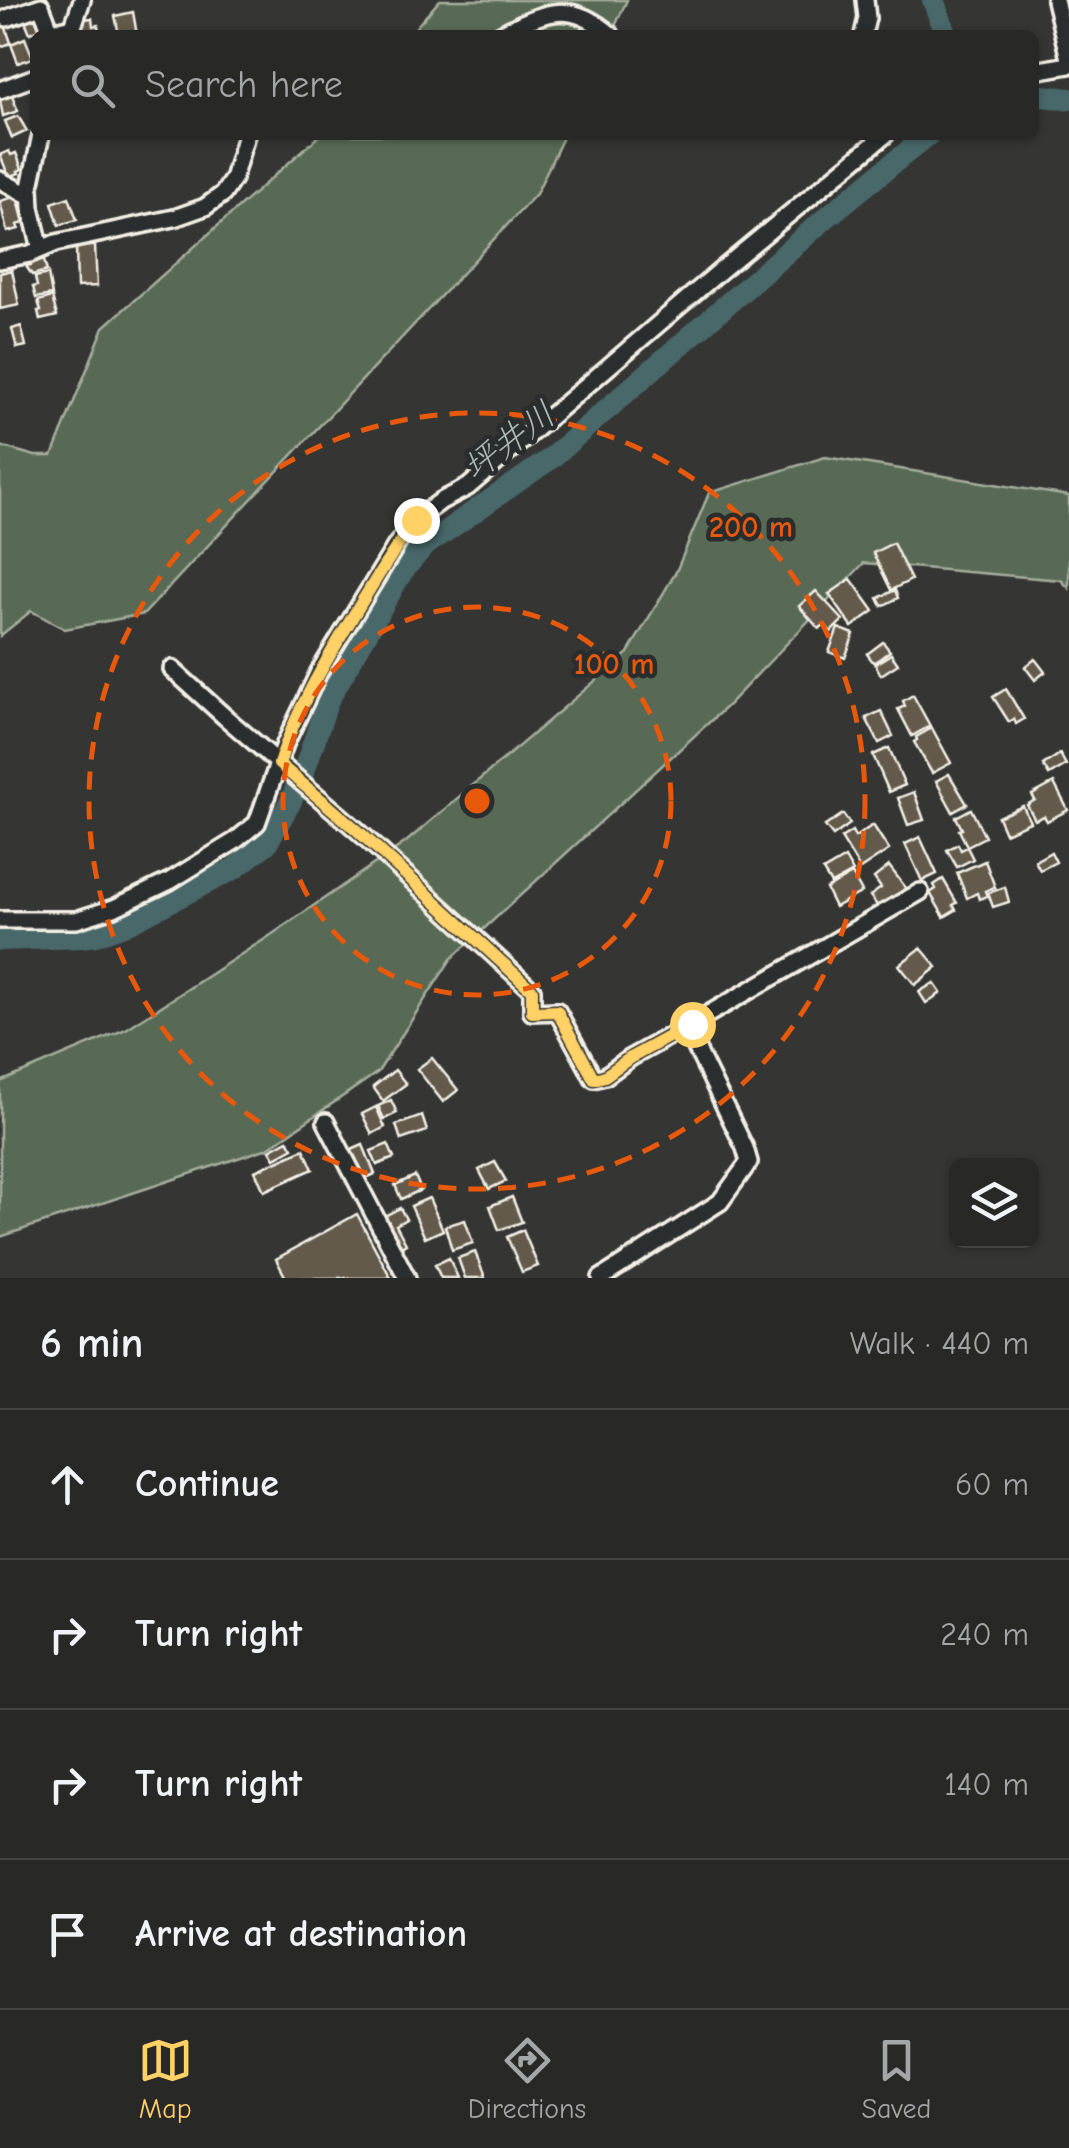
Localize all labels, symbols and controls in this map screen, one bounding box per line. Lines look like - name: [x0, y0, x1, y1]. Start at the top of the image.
- search box: [30, 30, 1039, 140]
- icon: search: [65, 58, 120, 113]
- text: Search here: [145, 63, 343, 107]
- water label: 坪井川: [455, 393, 563, 489]
- route end: [394, 498, 440, 544]
- text: 200 m: [709, 510, 793, 545]
- text: 100 m: [574, 647, 654, 682]
- centre of rings: [459, 783, 495, 819]
- route start: [670, 1002, 716, 1048]
- map controls: [949, 1158, 1039, 1248]
- button: layers: [949, 1158, 1039, 1248]
- text: 6 min: [40, 1319, 143, 1368]
- text: Walk · 440 m: [850, 1325, 1029, 1362]
- icon: ahead: [40, 1457, 95, 1512]
- text: Continue: [135, 1462, 279, 1506]
- text: 60 m: [955, 1466, 1029, 1503]
- icon: right: [40, 1607, 95, 1662]
- text: Turn right: [135, 1612, 302, 1656]
- text: 240 m: [940, 1616, 1029, 1653]
- icon: right: [40, 1757, 95, 1812]
- text: Turn right: [135, 1762, 302, 1806]
- text: 140 m: [944, 1766, 1029, 1803]
- icon: arrive: [40, 1907, 95, 1962]
- text: Arrive at destination: [135, 1912, 467, 1956]
- tab: Map: [138, 2033, 193, 2125]
- tab: Directions: [468, 2033, 586, 2125]
- tab: Saved: [861, 2033, 931, 2125]

